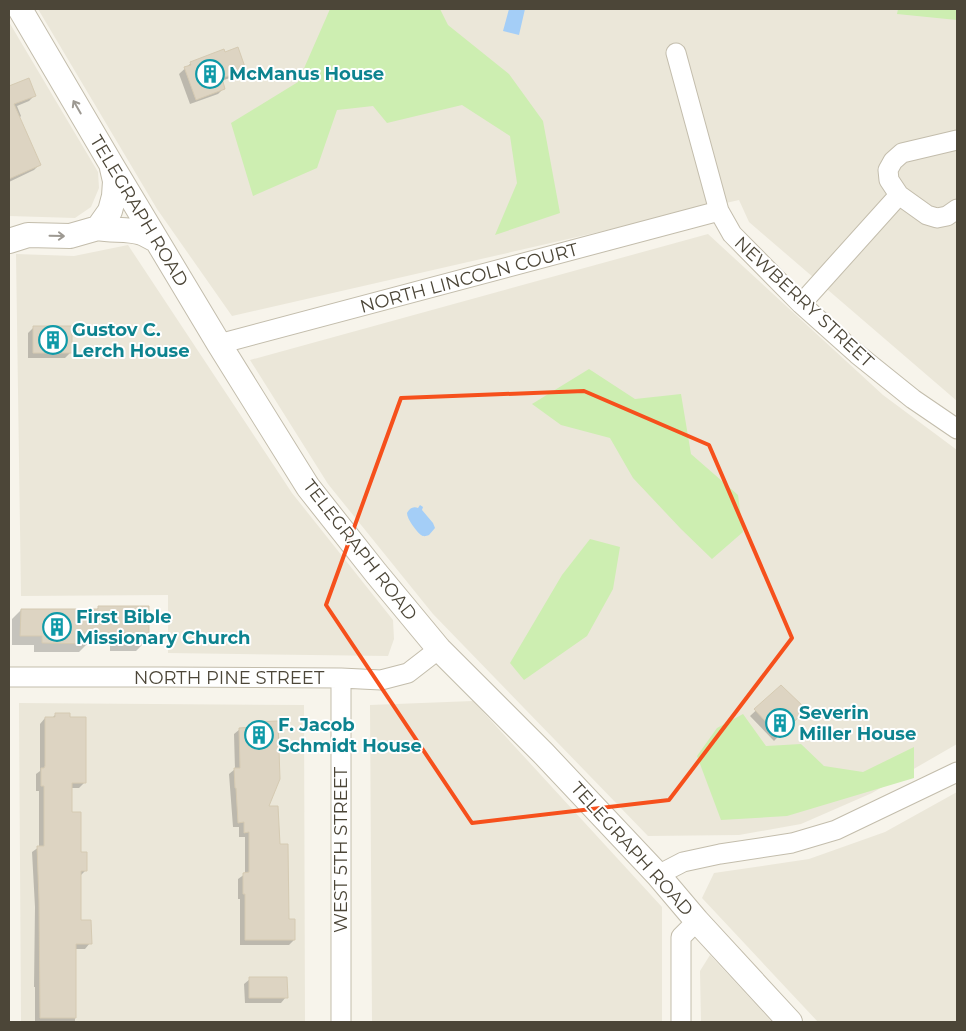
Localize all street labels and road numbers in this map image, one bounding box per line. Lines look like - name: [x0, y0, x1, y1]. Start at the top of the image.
- street label: TELEGRAPH ROAD: [85, 131, 193, 291]
- street label: NEWBERRY STREET: [730, 232, 879, 373]
- street label: NORTH LINCOLN COURT: [358, 238, 581, 318]
- street label: TELEGRAPH ROAD: [298, 475, 422, 625]
- street label: NORTH PINE STREET: [134, 667, 325, 689]
- street label: WEST 5TH STREET: [330, 766, 352, 933]
- street label: TELEGRAPH ROAD: [566, 777, 698, 921]

